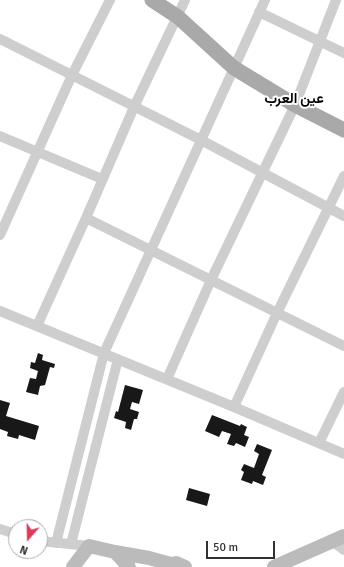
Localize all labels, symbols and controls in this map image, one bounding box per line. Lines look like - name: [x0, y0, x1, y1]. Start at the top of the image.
- district label: عين العرب: [264, 91, 324, 107]
- north arrow: [8, 519, 48, 559]
- scale bar: [208, 533, 277, 559]
- text: 50 m: [213, 540, 238, 555]
- text: N: [18, 542, 30, 557]

